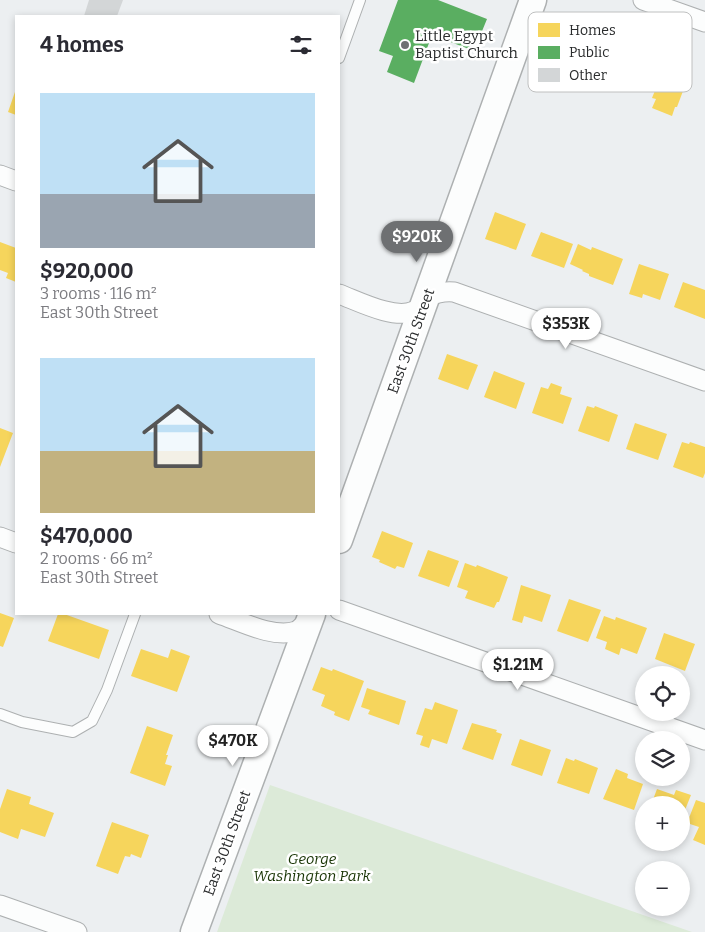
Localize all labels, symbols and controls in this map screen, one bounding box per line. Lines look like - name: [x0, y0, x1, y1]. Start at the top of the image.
- legend: [528, 12, 692, 92]
- text: Homes: [569, 22, 616, 39]
- place label: Little Egypt Baptist Church: [415, 27, 519, 62]
- icon: filters: [287, 31, 315, 59]
- text: 4 homes: [40, 32, 124, 58]
- marker: Little Egypt Baptist Church: [399, 39, 411, 51]
- text: Public: [569, 44, 609, 61]
- text: Other: [569, 67, 607, 84]
- icon: home: [133, 126, 223, 216]
- pin: $920K: [382, 220, 452, 263]
- text: $920K: [392, 227, 442, 246]
- text: $920,000: [40, 258, 134, 284]
- text: 3 rooms · 116 m²: [40, 284, 157, 303]
- street label: East 30th Street: [384, 285, 439, 396]
- text: East 30th Street: [40, 303, 158, 322]
- pin: $353K: [531, 308, 601, 350]
- text: $353K: [542, 314, 590, 333]
- icon: home: [133, 391, 223, 481]
- text: $470,000: [40, 523, 133, 549]
- text: 2 rooms · 66 m²: [40, 549, 153, 568]
- text: East 30th Street: [40, 568, 158, 587]
- pin: $1.21M: [477, 648, 559, 691]
- text: $1.21M: [493, 655, 543, 674]
- map controls: [635, 666, 690, 916]
- button: locate: [635, 666, 690, 721]
- pin: $470K: [198, 724, 268, 767]
- text: $470K: [208, 731, 258, 750]
- button: layers: [635, 731, 690, 786]
- street label: East 30th Street: [200, 787, 255, 898]
- button: +: [635, 796, 690, 851]
- park label: George Washington Park: [253, 850, 372, 885]
- button: −: [635, 861, 690, 916]

